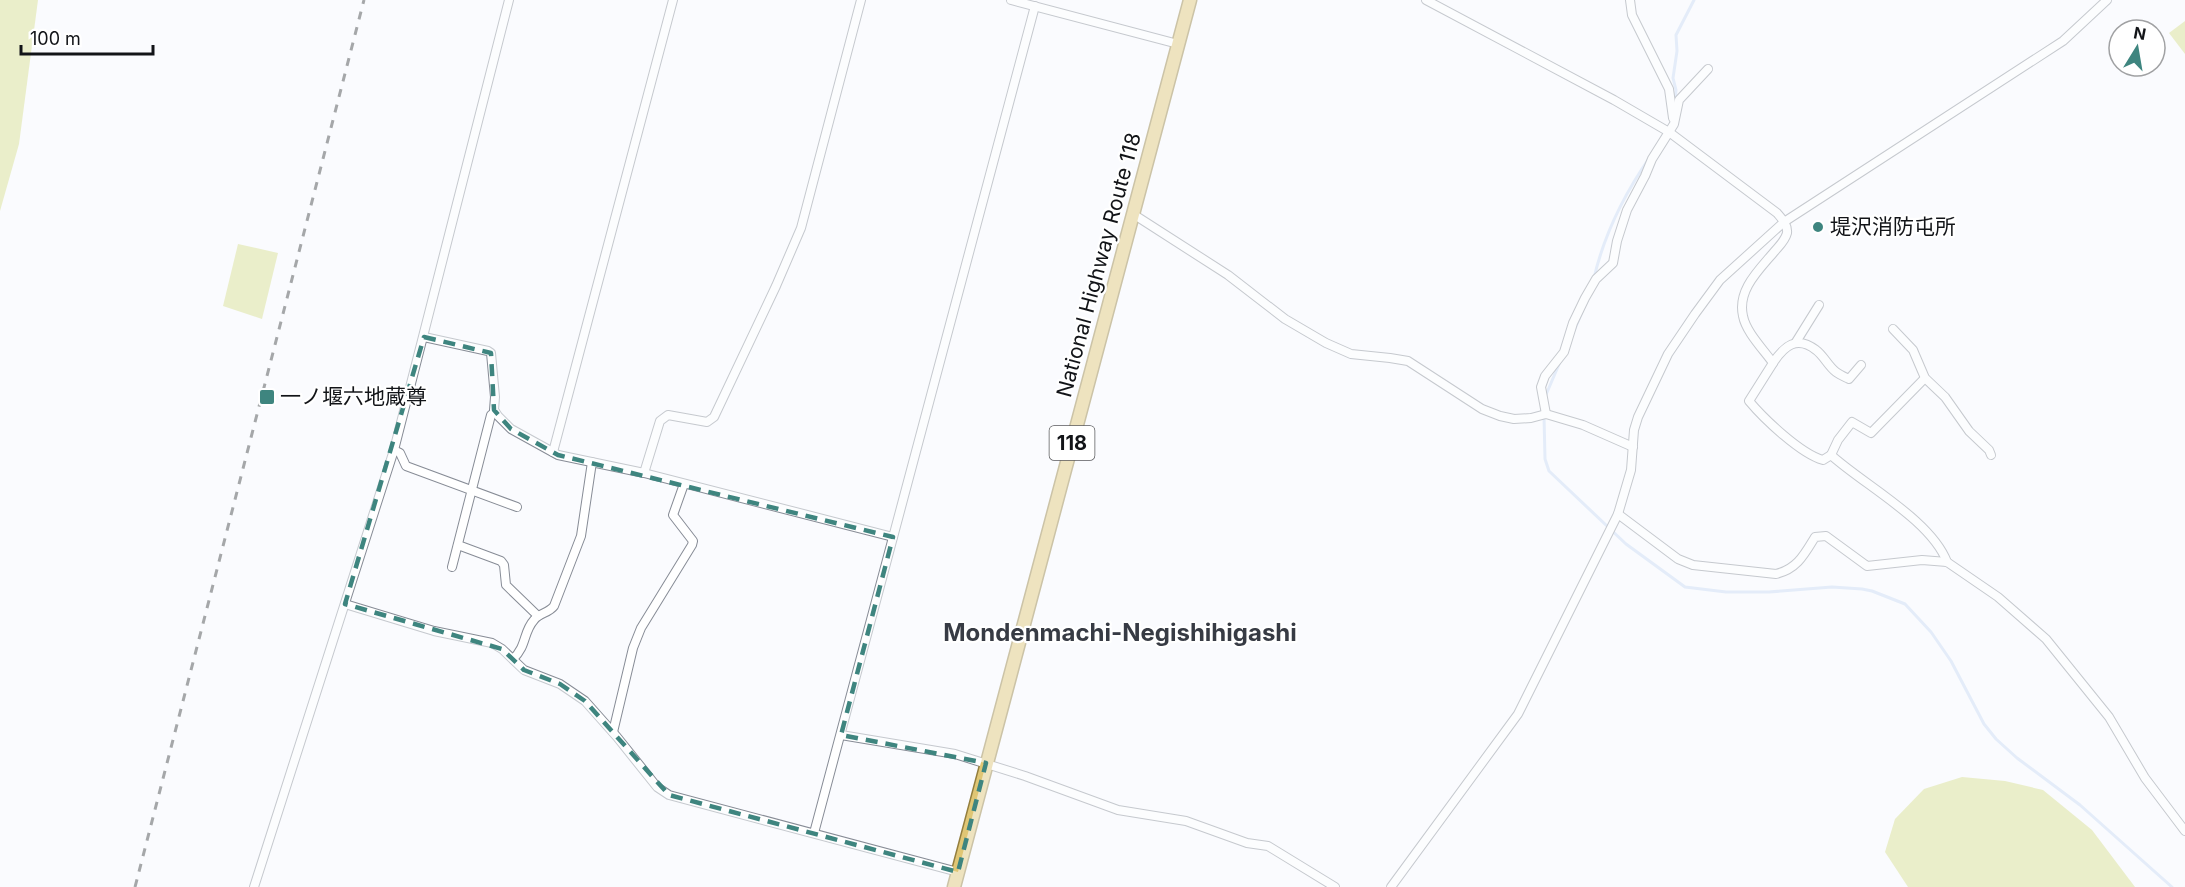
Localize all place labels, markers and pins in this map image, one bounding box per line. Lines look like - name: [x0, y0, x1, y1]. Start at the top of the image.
- place label: 堤沢消防屯所: [1830, 214, 1956, 239]
- marker: 堤沢消防屯所: [1811, 220, 1825, 234]
- place label: 一ノ堰六地蔵尊: [280, 384, 427, 409]
- marker: 一ノ堰六地蔵尊: [258, 388, 276, 406]

